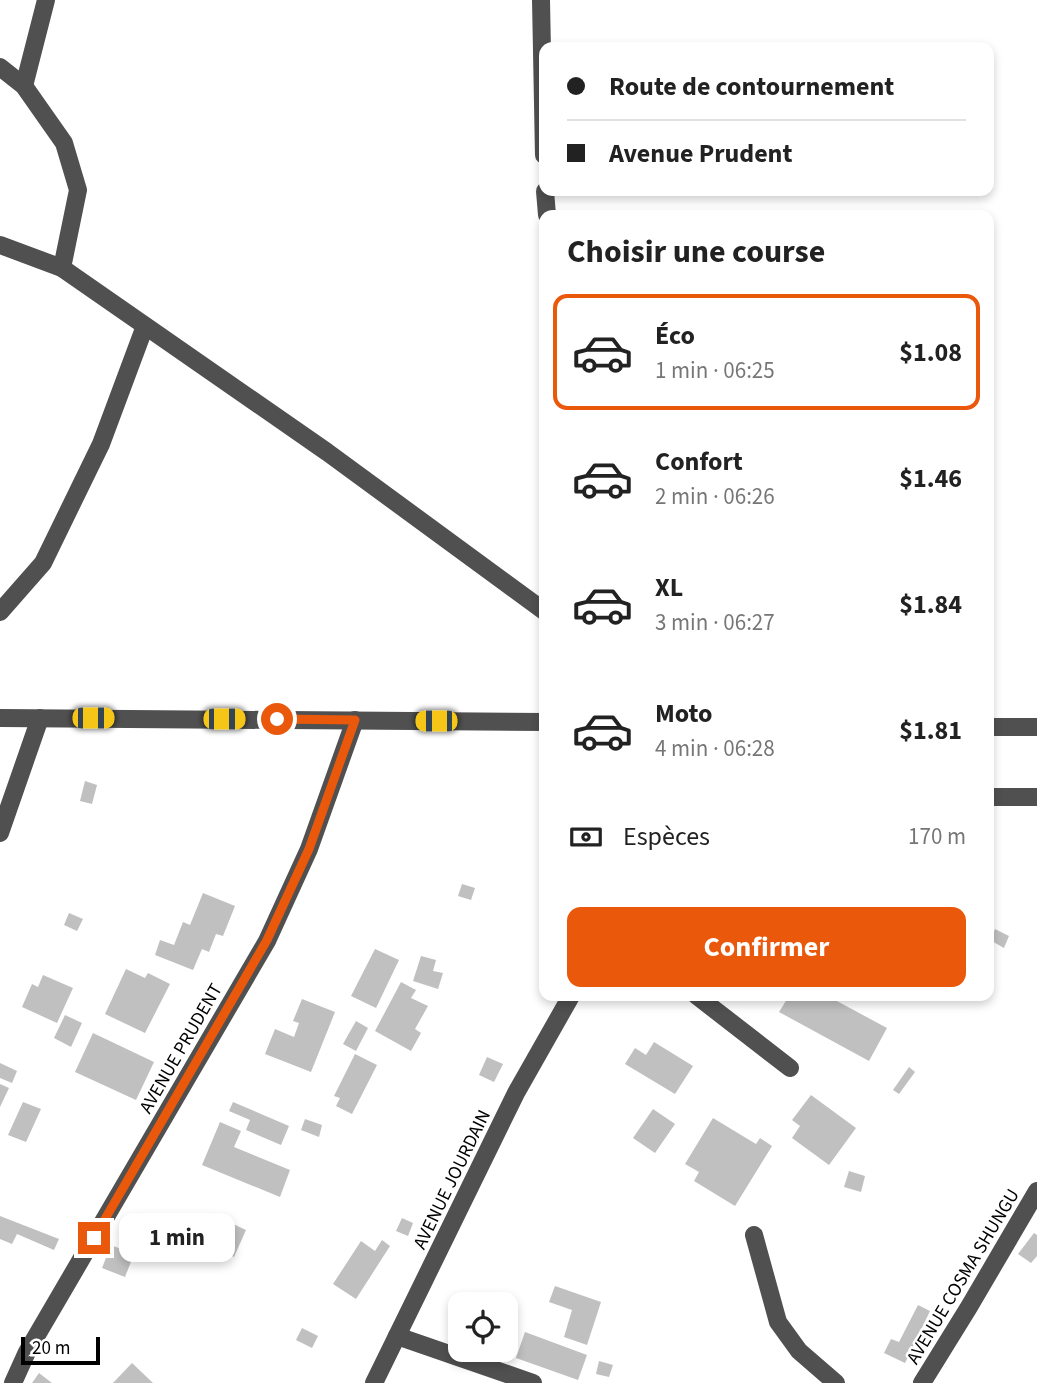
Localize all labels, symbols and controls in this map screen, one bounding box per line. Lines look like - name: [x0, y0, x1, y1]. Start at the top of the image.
- text: Route de contournement: [609, 68, 894, 105]
- text: Avenue Prudent: [609, 135, 792, 172]
- text: Choisir une course: [567, 229, 825, 275]
- text: Éco: [655, 317, 695, 354]
- icon: car: [571, 321, 634, 384]
- text: $1.08: [899, 334, 962, 371]
- text: 1 min · 06:25: [655, 354, 775, 387]
- text: Confort: [655, 443, 743, 480]
- icon: car: [571, 447, 634, 510]
- text: $1.46: [899, 460, 962, 497]
- text: 2 min · 06:26: [655, 480, 775, 513]
- text: XL: [655, 569, 683, 606]
- icon: car: [571, 573, 634, 636]
- text: $1.84: [899, 586, 962, 623]
- text: 3 min · 06:27: [655, 606, 775, 639]
- text: Moto: [655, 695, 712, 732]
- icon: car: [571, 699, 634, 762]
- route start: [261, 703, 293, 735]
- car: [73, 708, 115, 729]
- car: [204, 709, 246, 730]
- car: [416, 711, 458, 732]
- text: $1.81: [899, 712, 962, 749]
- text: 4 min · 06:28: [655, 732, 775, 765]
- icon: cash: [567, 818, 605, 856]
- text: Espèces: [623, 818, 710, 855]
- text: 170 m: [908, 820, 966, 853]
- button: Confirmer: [567, 907, 966, 987]
- street label: AVENUE PRUDENT: [133, 979, 230, 1119]
- street label: AVENUE JOURDAIN: [407, 1105, 498, 1254]
- street label: AVENUE COSMA SHUNGU: [900, 1184, 1026, 1370]
- callout: 1 min: [119, 1214, 234, 1262]
- text: 1 min: [149, 1221, 205, 1254]
- route end: [78, 1222, 110, 1254]
- map controls: [448, 1292, 518, 1362]
- button: locate: [448, 1292, 518, 1362]
- scale bar: [21, 1334, 100, 1366]
- text: 20 m: [32, 1335, 70, 1362]

